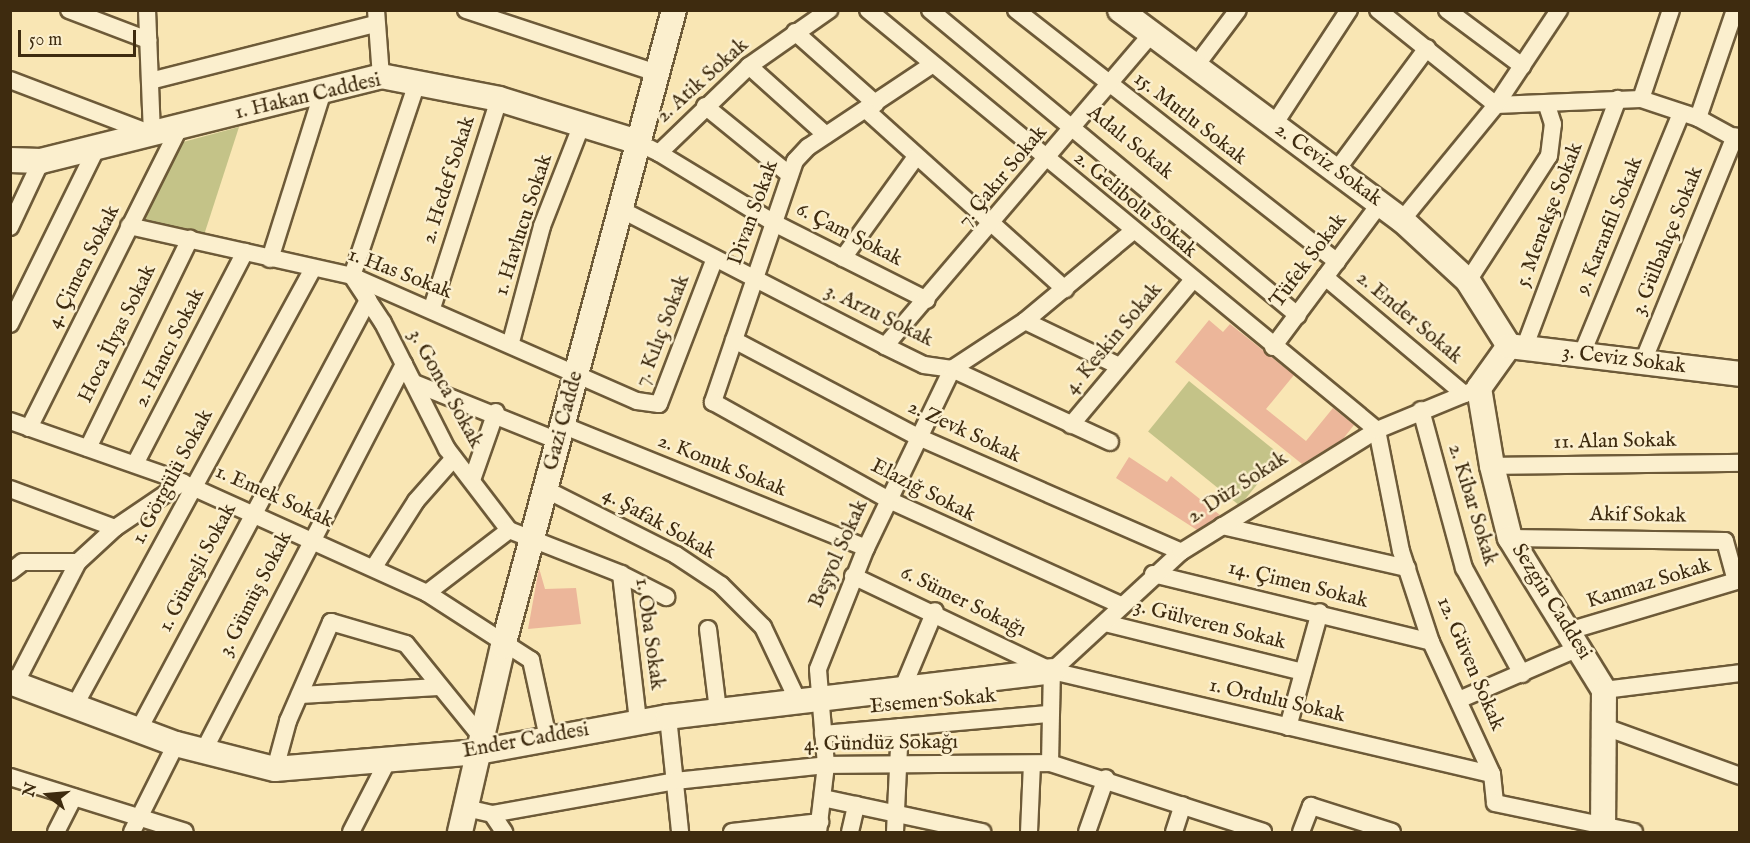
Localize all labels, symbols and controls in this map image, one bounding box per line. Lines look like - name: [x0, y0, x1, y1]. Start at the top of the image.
- scale bar: [21, 18, 140, 56]
- text: 50 m: [29, 29, 62, 52]
- street label: 2. Atik Sokak: [652, 33, 754, 129]
- street label: 15. Mutlu Sokak: [1128, 67, 1252, 171]
- street label: 1. Hakan Caddesi: [232, 68, 384, 126]
- street label: Adalı Sokak: [1082, 100, 1178, 186]
- street label: 2. Hedef Sokak: [416, 113, 482, 247]
- street label: 2. Ceviz Sokak: [1269, 118, 1387, 212]
- street label: 7. Çakır Sokak: [953, 121, 1053, 233]
- street label: 5. Menekşe Sokak: [1511, 139, 1589, 291]
- street label: 2. Gelibolu Sokak: [1068, 146, 1202, 264]
- street label: 1. Havlucu Sokak: [489, 151, 559, 299]
- street label: 9. Karanfil Sokak: [1571, 153, 1649, 299]
- street label: Divan Sokak: [723, 157, 785, 269]
- street label: 3. Gülbahçe Sokak: [1627, 163, 1709, 319]
- street label: 6. Çam Sokak: [791, 197, 907, 273]
- street label: 4. Çimen Sokak: [42, 201, 126, 333]
- street label: Tüfek Sokak: [1265, 209, 1353, 313]
- street label: 1. Has Sokak: [344, 243, 456, 305]
- street label: Hoca İlyas Sokak: [74, 261, 162, 407]
- street label: 2. Ender Sokak: [1351, 266, 1467, 370]
- street label: 7. Kılıç Sokak: [630, 271, 696, 391]
- street label: 4. Keskin Sokak: [1060, 278, 1168, 400]
- street label: 3. Arzu Sokak: [821, 279, 937, 353]
- street label: 2. Hancı Sokak: [129, 284, 211, 412]
- street label: 3. Gonca Sokak: [402, 325, 488, 453]
- street label: 3. Ceviz Sokak: [1561, 340, 1687, 380]
- street label: Gazi Cadde: [539, 369, 589, 473]
- street label: 2. Zevk Sokak: [903, 395, 1025, 469]
- street label: 1. Görgülü Sokak: [127, 405, 219, 549]
- street label: 11. Alan Sokak: [1553, 428, 1677, 456]
- street label: 2. Konuk Sokak: [654, 429, 790, 503]
- street label: 2. Kibar Sokak: [1442, 441, 1502, 569]
- street label: 2. Düz Sokak: [1183, 446, 1293, 530]
- street label: Elazığ Sokak: [866, 454, 980, 528]
- street label: 1. Emek Sokak: [211, 460, 337, 534]
- street label: 4. Şafak Sokak: [598, 482, 720, 566]
- street label: Beşyol Sokak: [804, 496, 874, 612]
- street label: 1. Güneşli Sokak: [153, 499, 243, 637]
- street label: Akif Sokak: [1589, 503, 1687, 529]
- street label: 3. Gümüş Sokak: [214, 527, 298, 661]
- street label: Sezgin Caddesi: [1505, 539, 1597, 665]
- street label: Kanmaz Sokak: [1584, 553, 1714, 615]
- street label: 14. Çimen Sokak: [1225, 555, 1371, 615]
- street label: 6. Sümer Sokağı: [896, 561, 1030, 643]
- street label: 1. Oba Sokak: [629, 576, 669, 692]
- street label: 12. Güven Sokak: [1431, 593, 1509, 735]
- street label: 3. Gülveren Sokak: [1132, 594, 1288, 656]
- street label: 1. Ordulu Sokak: [1207, 673, 1347, 729]
- street label: Esemen Sokak: [869, 684, 997, 720]
- street label: Ender Caddesi: [461, 717, 591, 765]
- street label: 4. Gündüz Sokağı: [804, 730, 958, 758]
- north arrow: [18, 765, 78, 825]
- text: N: [19, 781, 42, 799]

